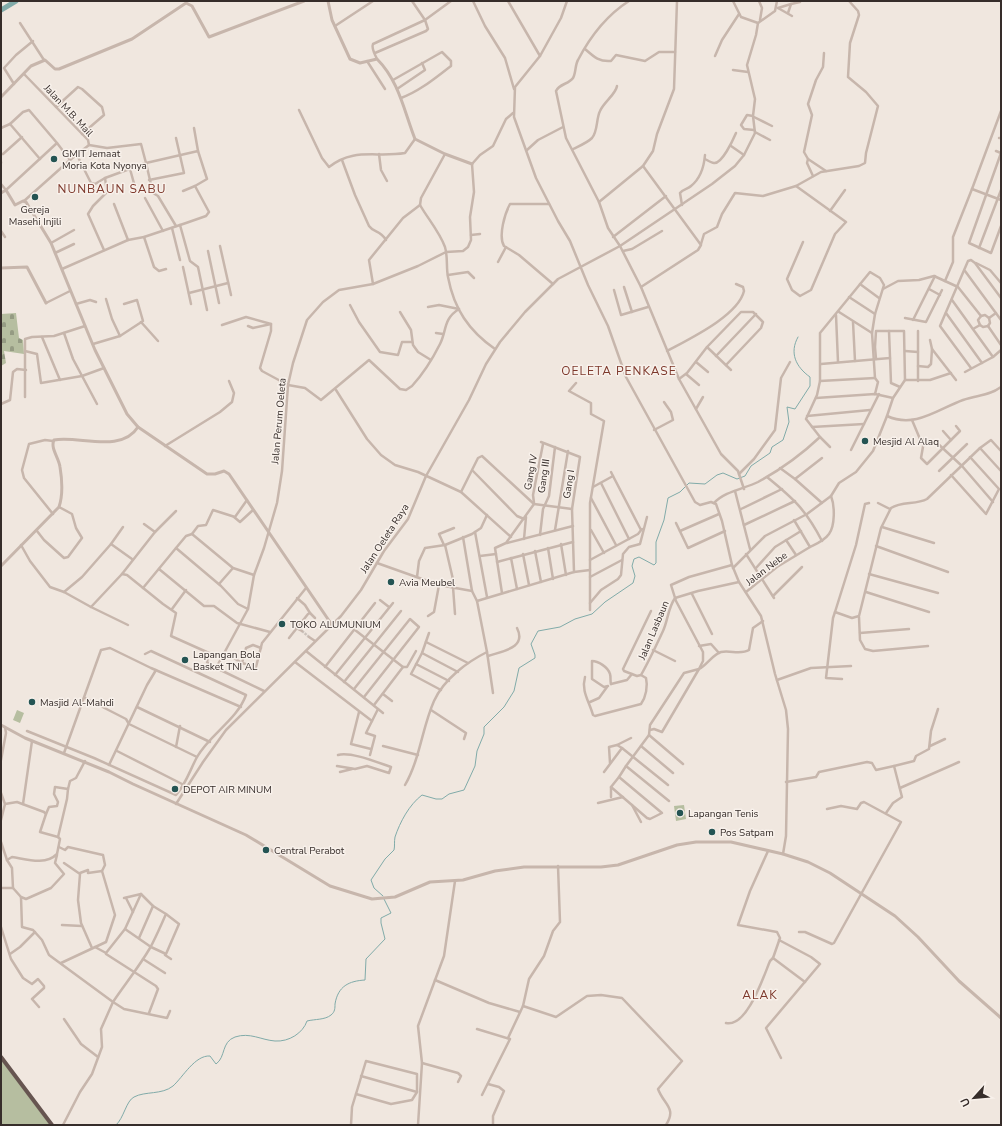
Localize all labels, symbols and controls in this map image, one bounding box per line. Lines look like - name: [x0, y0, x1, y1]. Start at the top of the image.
- street label: Jalan M.B. Mail: [40, 81, 96, 140]
- place label: GMIT Jemaat Moria Kota Nyonya: [62, 147, 147, 173]
- marker: GMIT Jemaat Moria Kota Nyonya: [49, 154, 59, 164]
- district label: NUNBAUN SABU: [58, 181, 166, 197]
- marker: Gereja Masehi Injili: [30, 192, 40, 202]
- place label: Gereja Masehi Injili: [9, 203, 61, 229]
- district label: OELETA PENKASE: [561, 363, 677, 379]
- street label: Jalan Perum Oeleta: [268, 377, 290, 466]
- place label: Mesjid Al Alaq: [873, 435, 939, 449]
- marker: Mesjid Al Alaq: [860, 436, 870, 446]
- street label: Gang IV: [521, 453, 541, 491]
- street label: Gang III: [535, 458, 553, 494]
- street label: Gang I: [560, 469, 578, 500]
- street label: Jalan Oeleta Raya: [357, 501, 412, 577]
- street label: Jalan Nebe: [742, 548, 790, 590]
- place label: Avia Meubel: [399, 576, 455, 590]
- marker: Avia Meubel: [386, 577, 396, 587]
- street label: Jalan Lasbaun: [635, 599, 673, 663]
- place label: TOKO ALUMUNIUM: [290, 618, 381, 632]
- marker: TOKO ALUMUNIUM: [277, 619, 287, 629]
- place label: Lapangan Bola Basket TNI AL: [193, 648, 261, 674]
- marker: Lapangan Bola Basket TNI AL: [180, 655, 190, 665]
- place label: Masjid Al-Mahdi: [40, 696, 114, 710]
- marker: Masjid Al-Mahdi: [27, 697, 37, 707]
- place label: DEPOT AIR MINUM: [183, 783, 272, 797]
- marker: DEPOT AIR MINUM: [170, 784, 180, 794]
- place label: Lapangan Tenis: [688, 807, 759, 821]
- marker: Lapangan Tenis: [675, 808, 685, 818]
- place label: Pos Satpam: [720, 826, 774, 840]
- marker: Pos Satpam: [707, 827, 717, 837]
- place label: Central Perabot: [274, 844, 345, 858]
- marker: Central Perabot: [261, 845, 271, 855]
- district label: ALAK: [742, 987, 778, 1003]
- north arrow: [954, 1078, 994, 1118]
- text: U: [957, 1095, 974, 1109]

